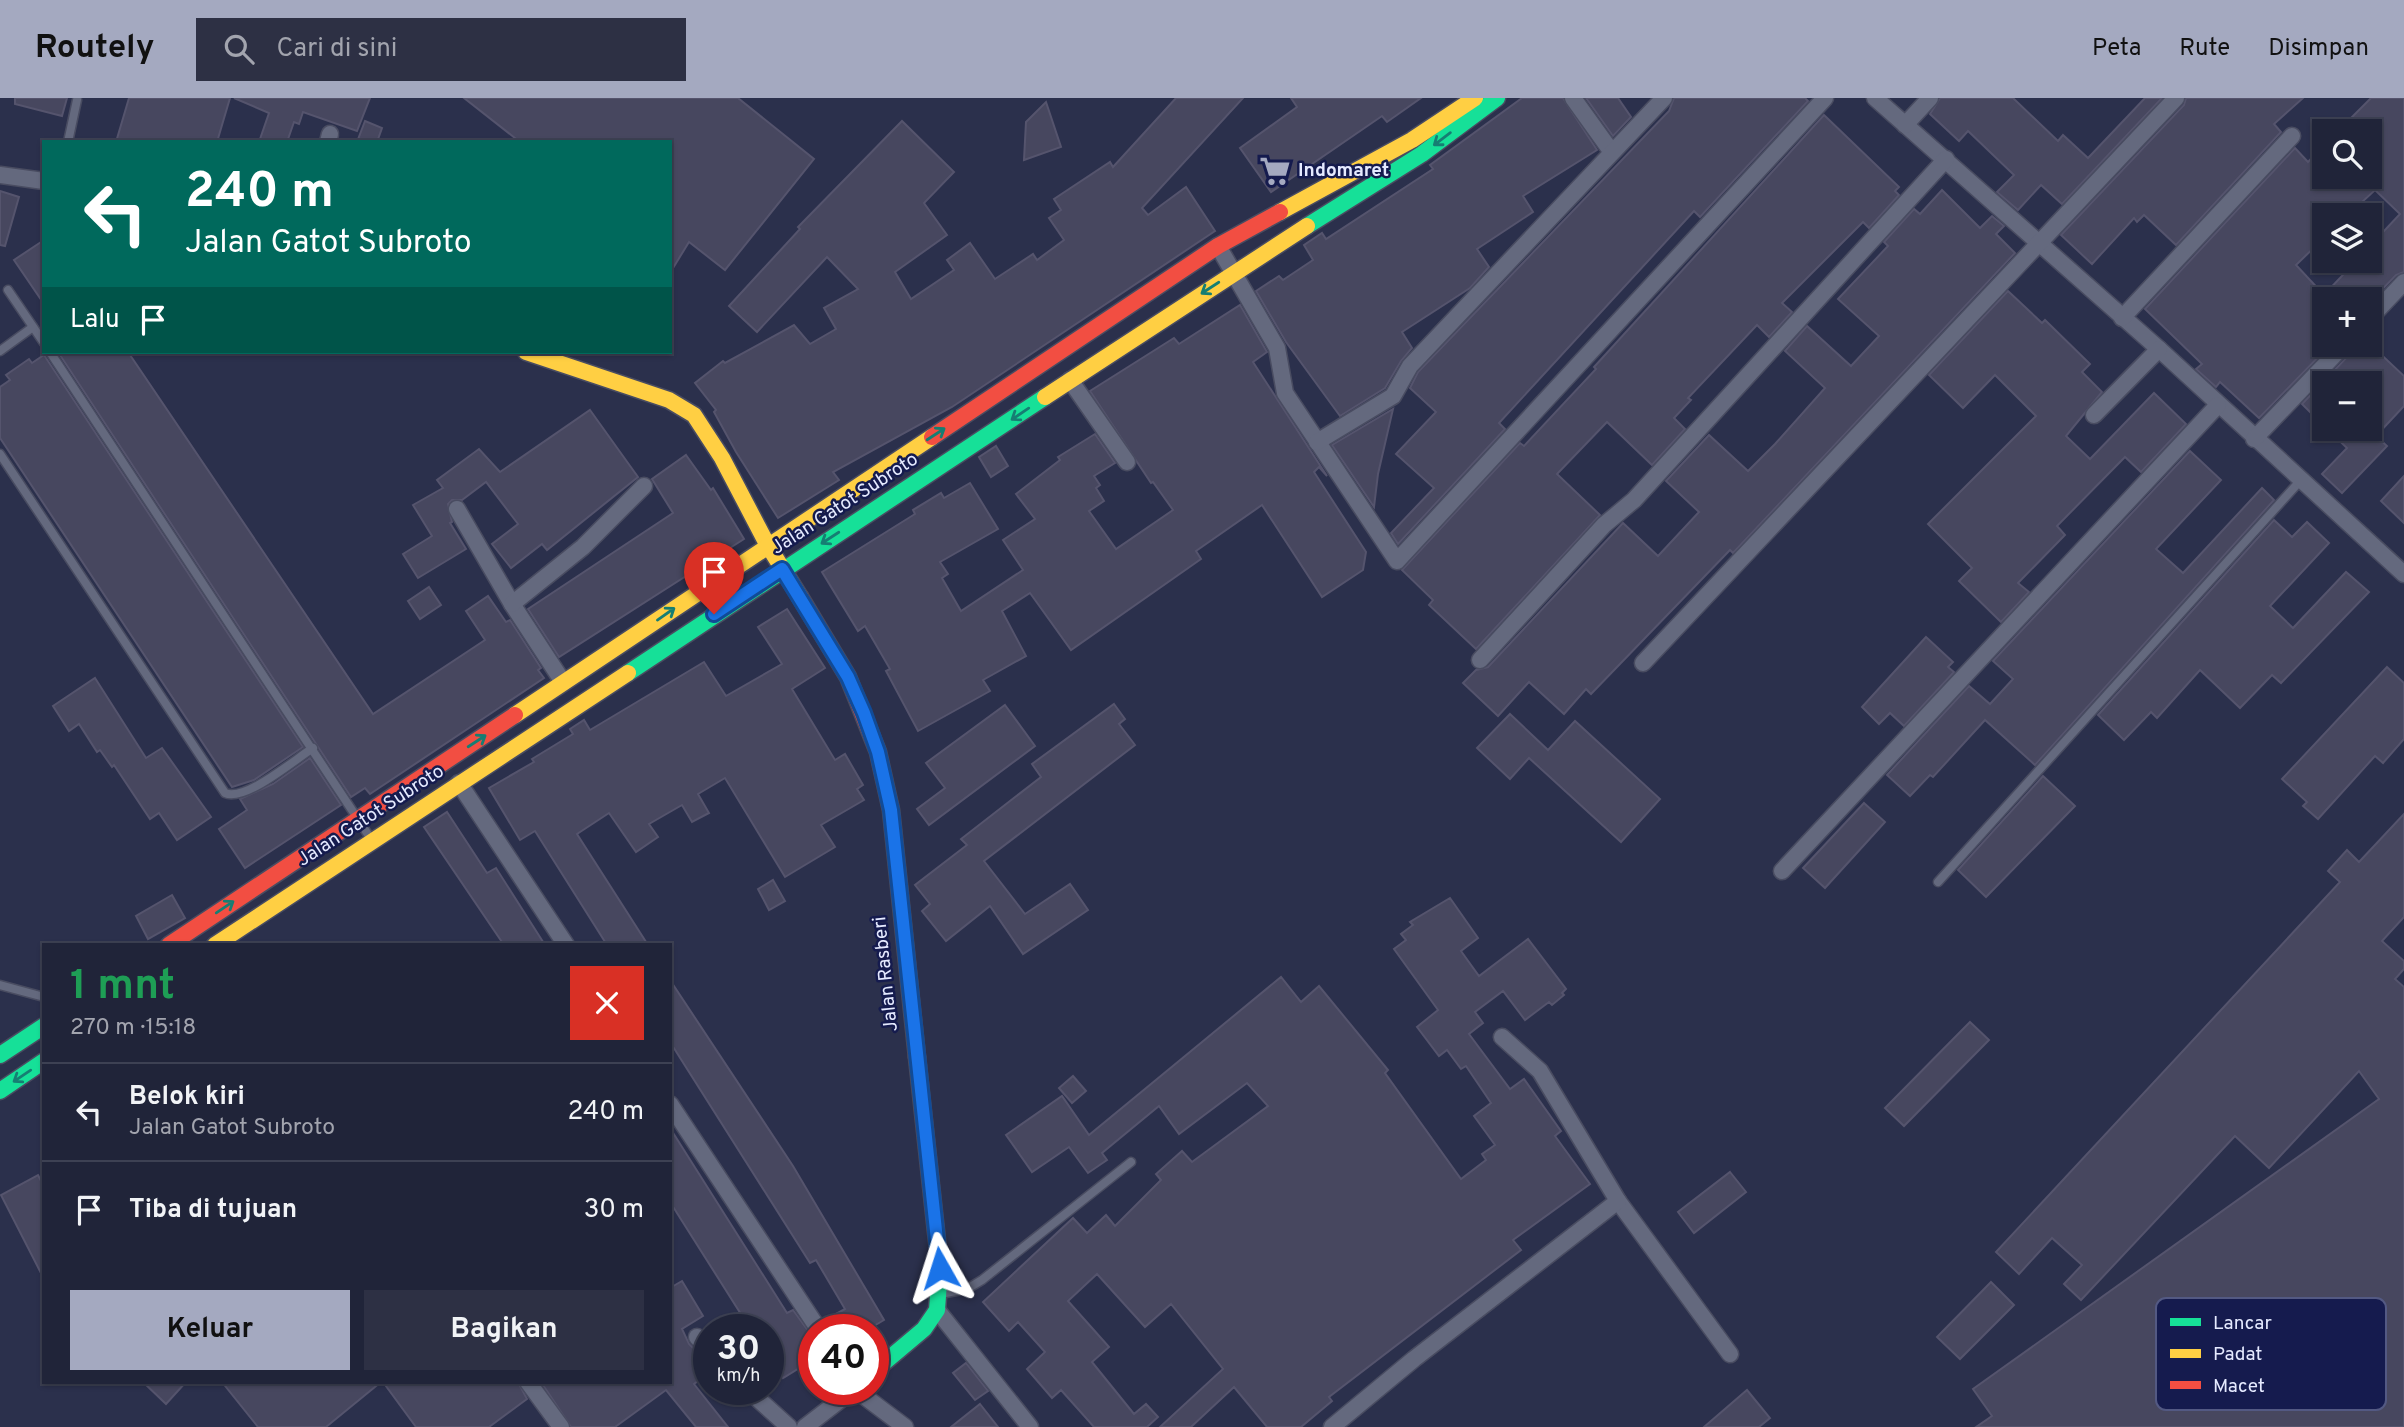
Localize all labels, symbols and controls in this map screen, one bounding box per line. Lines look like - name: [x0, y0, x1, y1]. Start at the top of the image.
- search box: [196, 18, 686, 81]
- text: Routely: [35, 28, 154, 70]
- icon: search: [220, 30, 258, 68]
- text: Cari di sini: [276, 33, 397, 66]
- text: Peta: [2092, 34, 2141, 64]
- text: Rute: [2179, 34, 2230, 64]
- text: Disimpan: [2268, 34, 2369, 64]
- map controls: [2312, 119, 2382, 441]
- button: search: [2312, 119, 2382, 189]
- one-way arrow: [1433, 131, 1452, 146]
- supermarket icon: Indomaret: [1258, 154, 1292, 188]
- place label: Indomaret: [1298, 159, 1389, 183]
- text: 240 m: [185, 163, 334, 225]
- icon: left: [70, 168, 161, 259]
- button: layers: [2312, 203, 2382, 273]
- text: Jalan Gatot Subroto: [185, 224, 472, 264]
- one-way arrow: [1200, 281, 1220, 295]
- button: +: [2312, 287, 2382, 357]
- icon: arrive: [134, 301, 172, 339]
- text: Lalu: [70, 304, 120, 337]
- button: −: [2312, 371, 2382, 441]
- one-way arrow: [1011, 406, 1030, 421]
- one-way arrow: [926, 427, 946, 441]
- street label: Jalan Gatot Subroto: [767, 448, 923, 560]
- one-way arrow: [820, 532, 840, 546]
- pin: [684, 542, 744, 614]
- icon: arrive: [695, 553, 733, 591]
- one-way arrow: [655, 607, 675, 621]
- one-way arrow: [466, 733, 486, 747]
- street label: Jalan Gatot Subroto: [293, 760, 449, 872]
- one-way arrow: [215, 899, 234, 914]
- street label: Jalan Rasberi: [868, 915, 904, 1033]
- text: 1 mnt: [70, 961, 175, 1014]
- button: close: [570, 966, 644, 1040]
- text: 270 m · 15:18: [70, 1014, 196, 1043]
- one-way arrow: [13, 1069, 32, 1083]
- text: Belok kiri: [129, 1081, 245, 1114]
- icon: left: [70, 1093, 108, 1131]
- text: 240 m: [567, 1096, 644, 1129]
- text: Jalan Gatot Subroto: [129, 1114, 335, 1143]
- icon: arrive: [70, 1191, 108, 1229]
- text: Tiba di tujuan: [129, 1194, 297, 1227]
- text: 30 m: [584, 1194, 644, 1227]
- position arrow: [903, 1231, 977, 1305]
- button: Keluar: [70, 1290, 350, 1370]
- button: Bagikan: [364, 1290, 644, 1370]
- legend: [2156, 1298, 2386, 1410]
- text: Lancar: [2213, 1312, 2272, 1336]
- speed limit sign: 40: [798, 1314, 889, 1405]
- text: 30: [717, 1328, 760, 1372]
- text: Padat: [2213, 1343, 2262, 1367]
- text: km/h: [717, 1365, 760, 1388]
- text: Macet: [2213, 1375, 2265, 1399]

